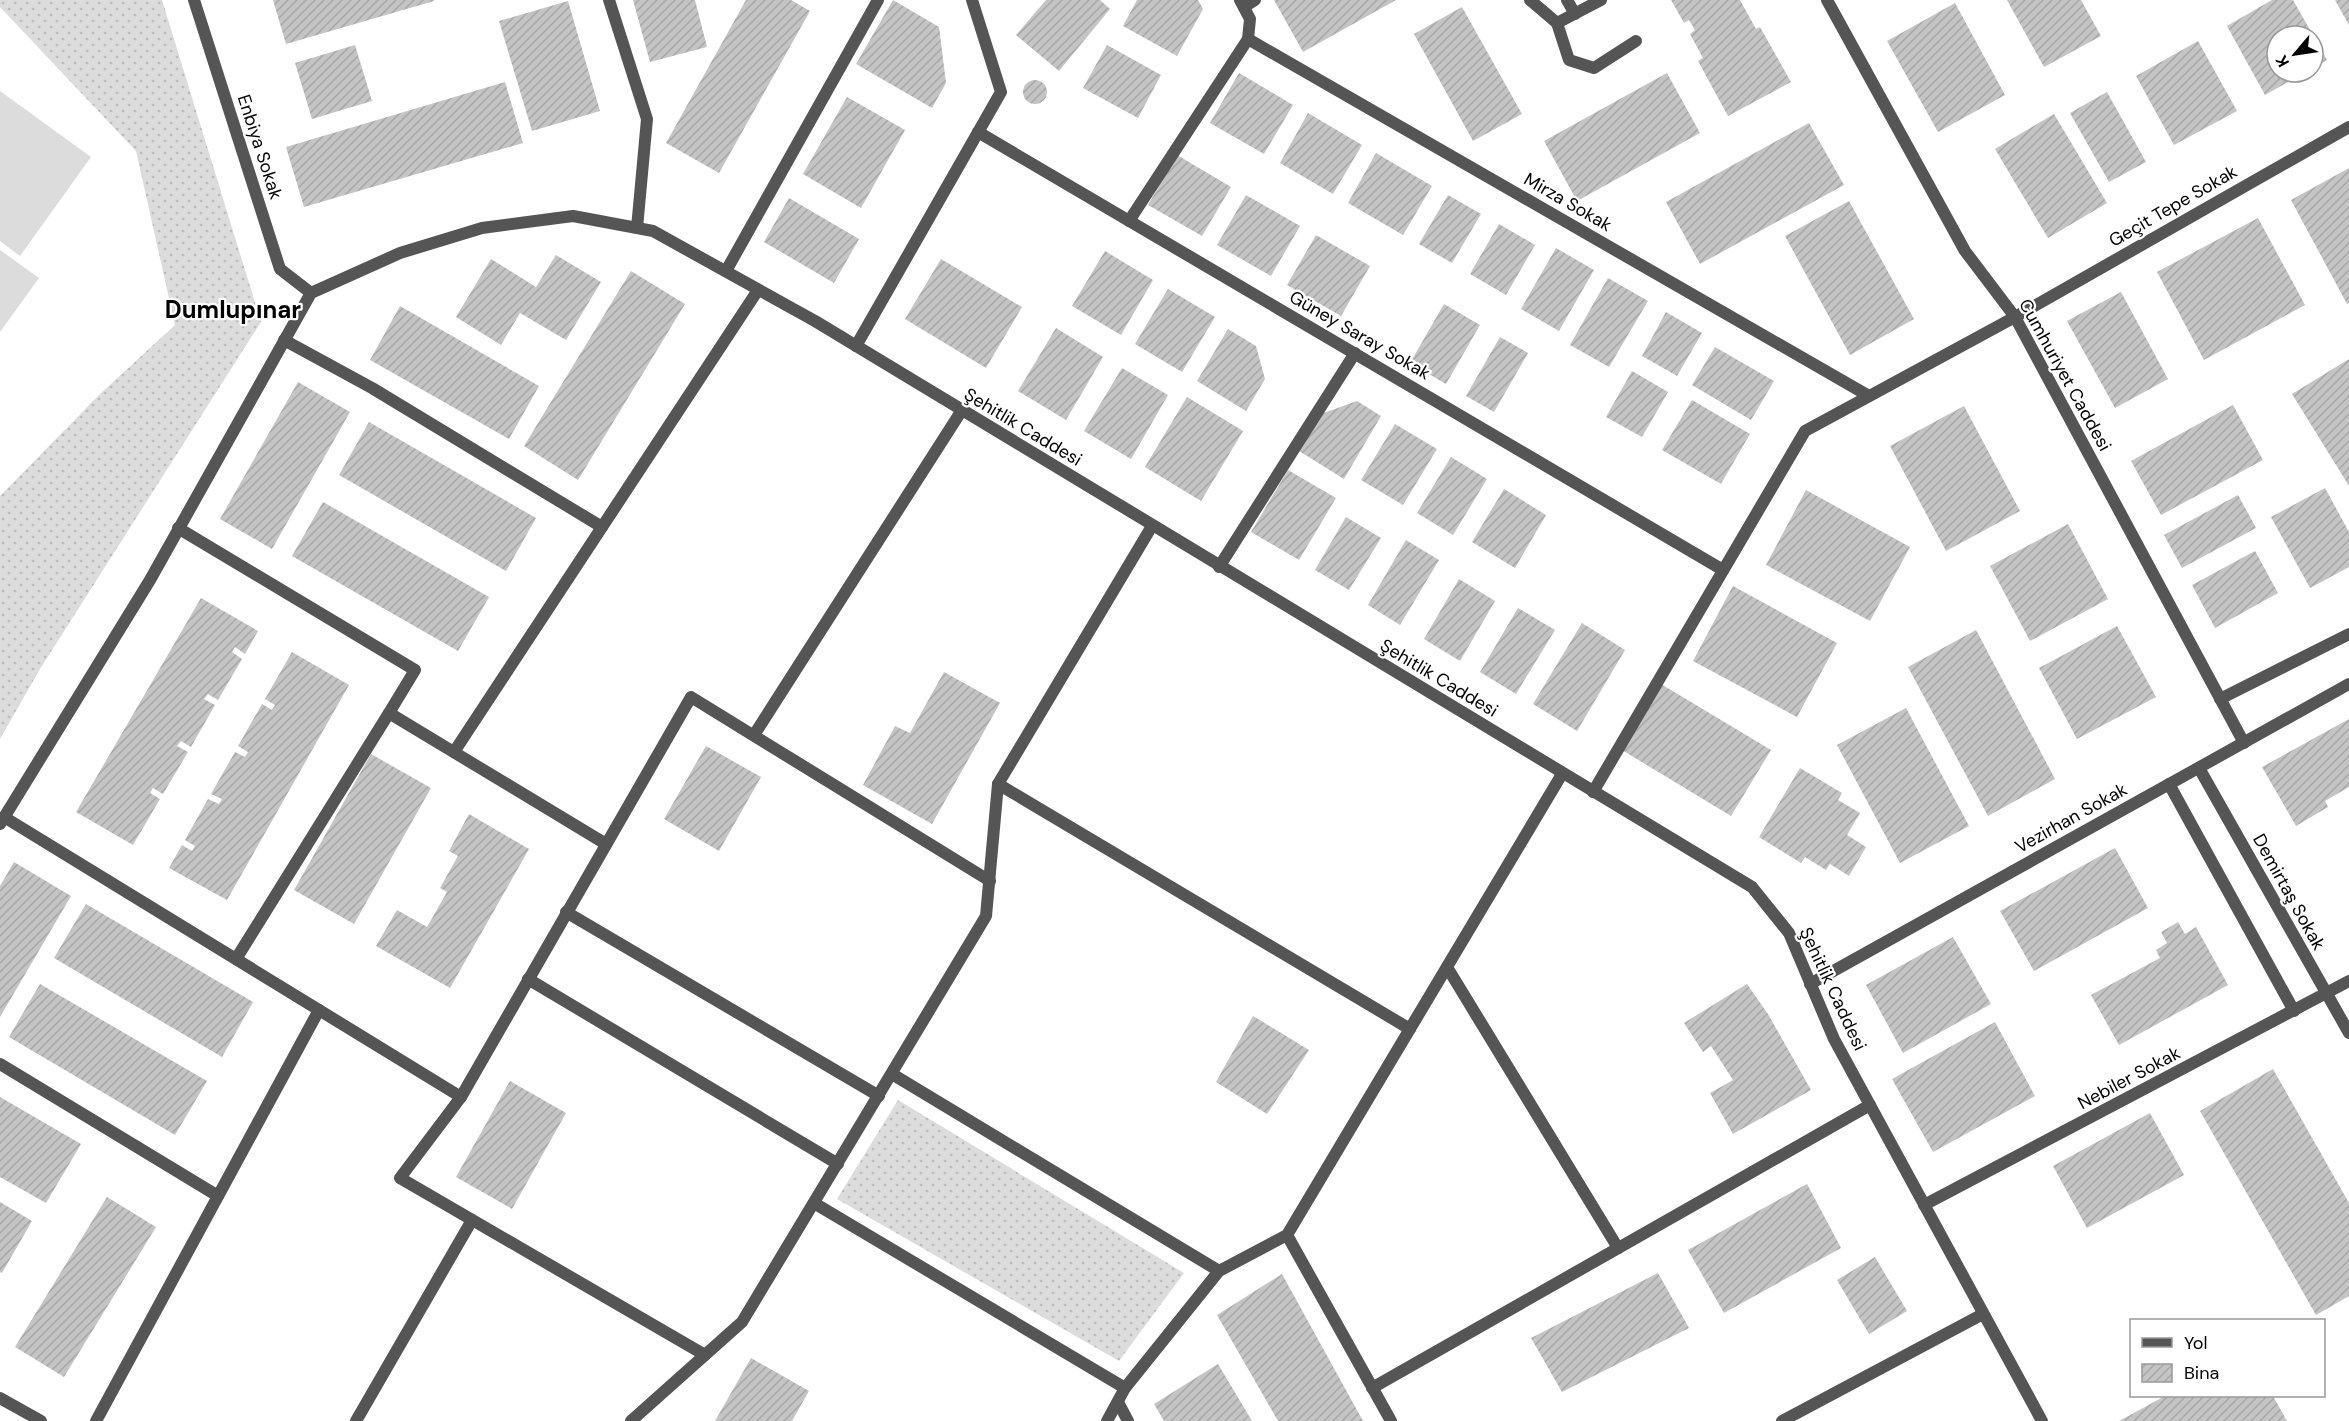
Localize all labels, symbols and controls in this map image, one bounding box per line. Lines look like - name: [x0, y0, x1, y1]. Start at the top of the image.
- north arrow: [2265, 24, 2325, 84]
- text: K: [2270, 51, 2294, 71]
- street label: Enbiya Sokak: [232, 91, 288, 203]
- street label: Geçit Tepe Sokak: [2105, 160, 2241, 252]
- street label: Mirza Sokak: [1520, 167, 1616, 237]
- street label: Güney Saray Sokak: [1285, 285, 1435, 385]
- district label: Dumlupınar: [165, 294, 301, 325]
- street label: Cumhuriyet Caddesi: [2013, 295, 2117, 455]
- street label: Şehitlik Caddesi: [960, 382, 1086, 472]
- street label: Şehitlik Caddesi: [1376, 633, 1502, 723]
- street label: Vezirhan Sokak: [2011, 777, 2131, 859]
- street label: Demirtaş Sokak: [2247, 830, 2331, 954]
- street label: Şehitlik Caddesi: [1794, 923, 1872, 1055]
- street label: Nebiler Sokak: [2074, 1041, 2184, 1115]
- legend: [2130, 1319, 2325, 1397]
- text: Yol: [2184, 1331, 2208, 1355]
- text: Bina: [2184, 1361, 2219, 1385]

